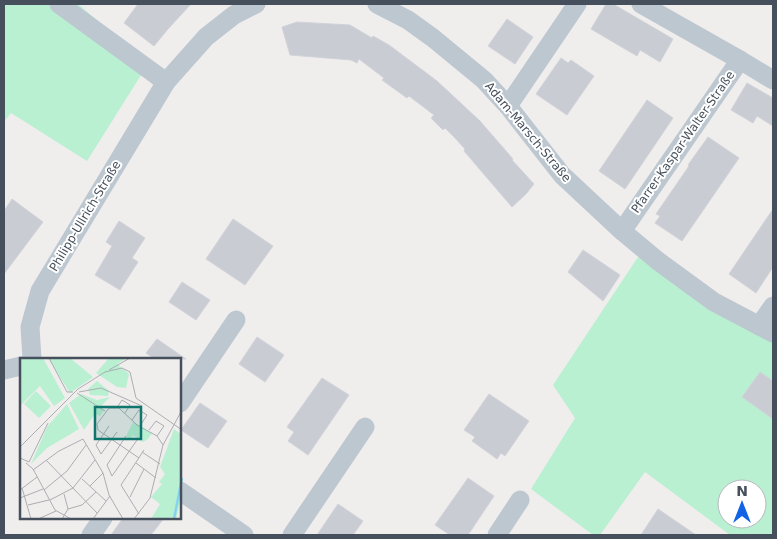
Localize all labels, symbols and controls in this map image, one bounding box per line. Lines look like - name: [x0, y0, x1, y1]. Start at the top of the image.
- street label: Pfarrer-Kaspar-Walter-Straße: [628, 68, 738, 216]
- street label: Adam-Marsch-Straße: [482, 79, 574, 185]
- street label: Philipp-Ullrich-Straße: [46, 158, 124, 274]
- inset map: [20, 358, 181, 519]
- north arrow: [717, 479, 767, 529]
- text: N: [736, 483, 748, 499]

